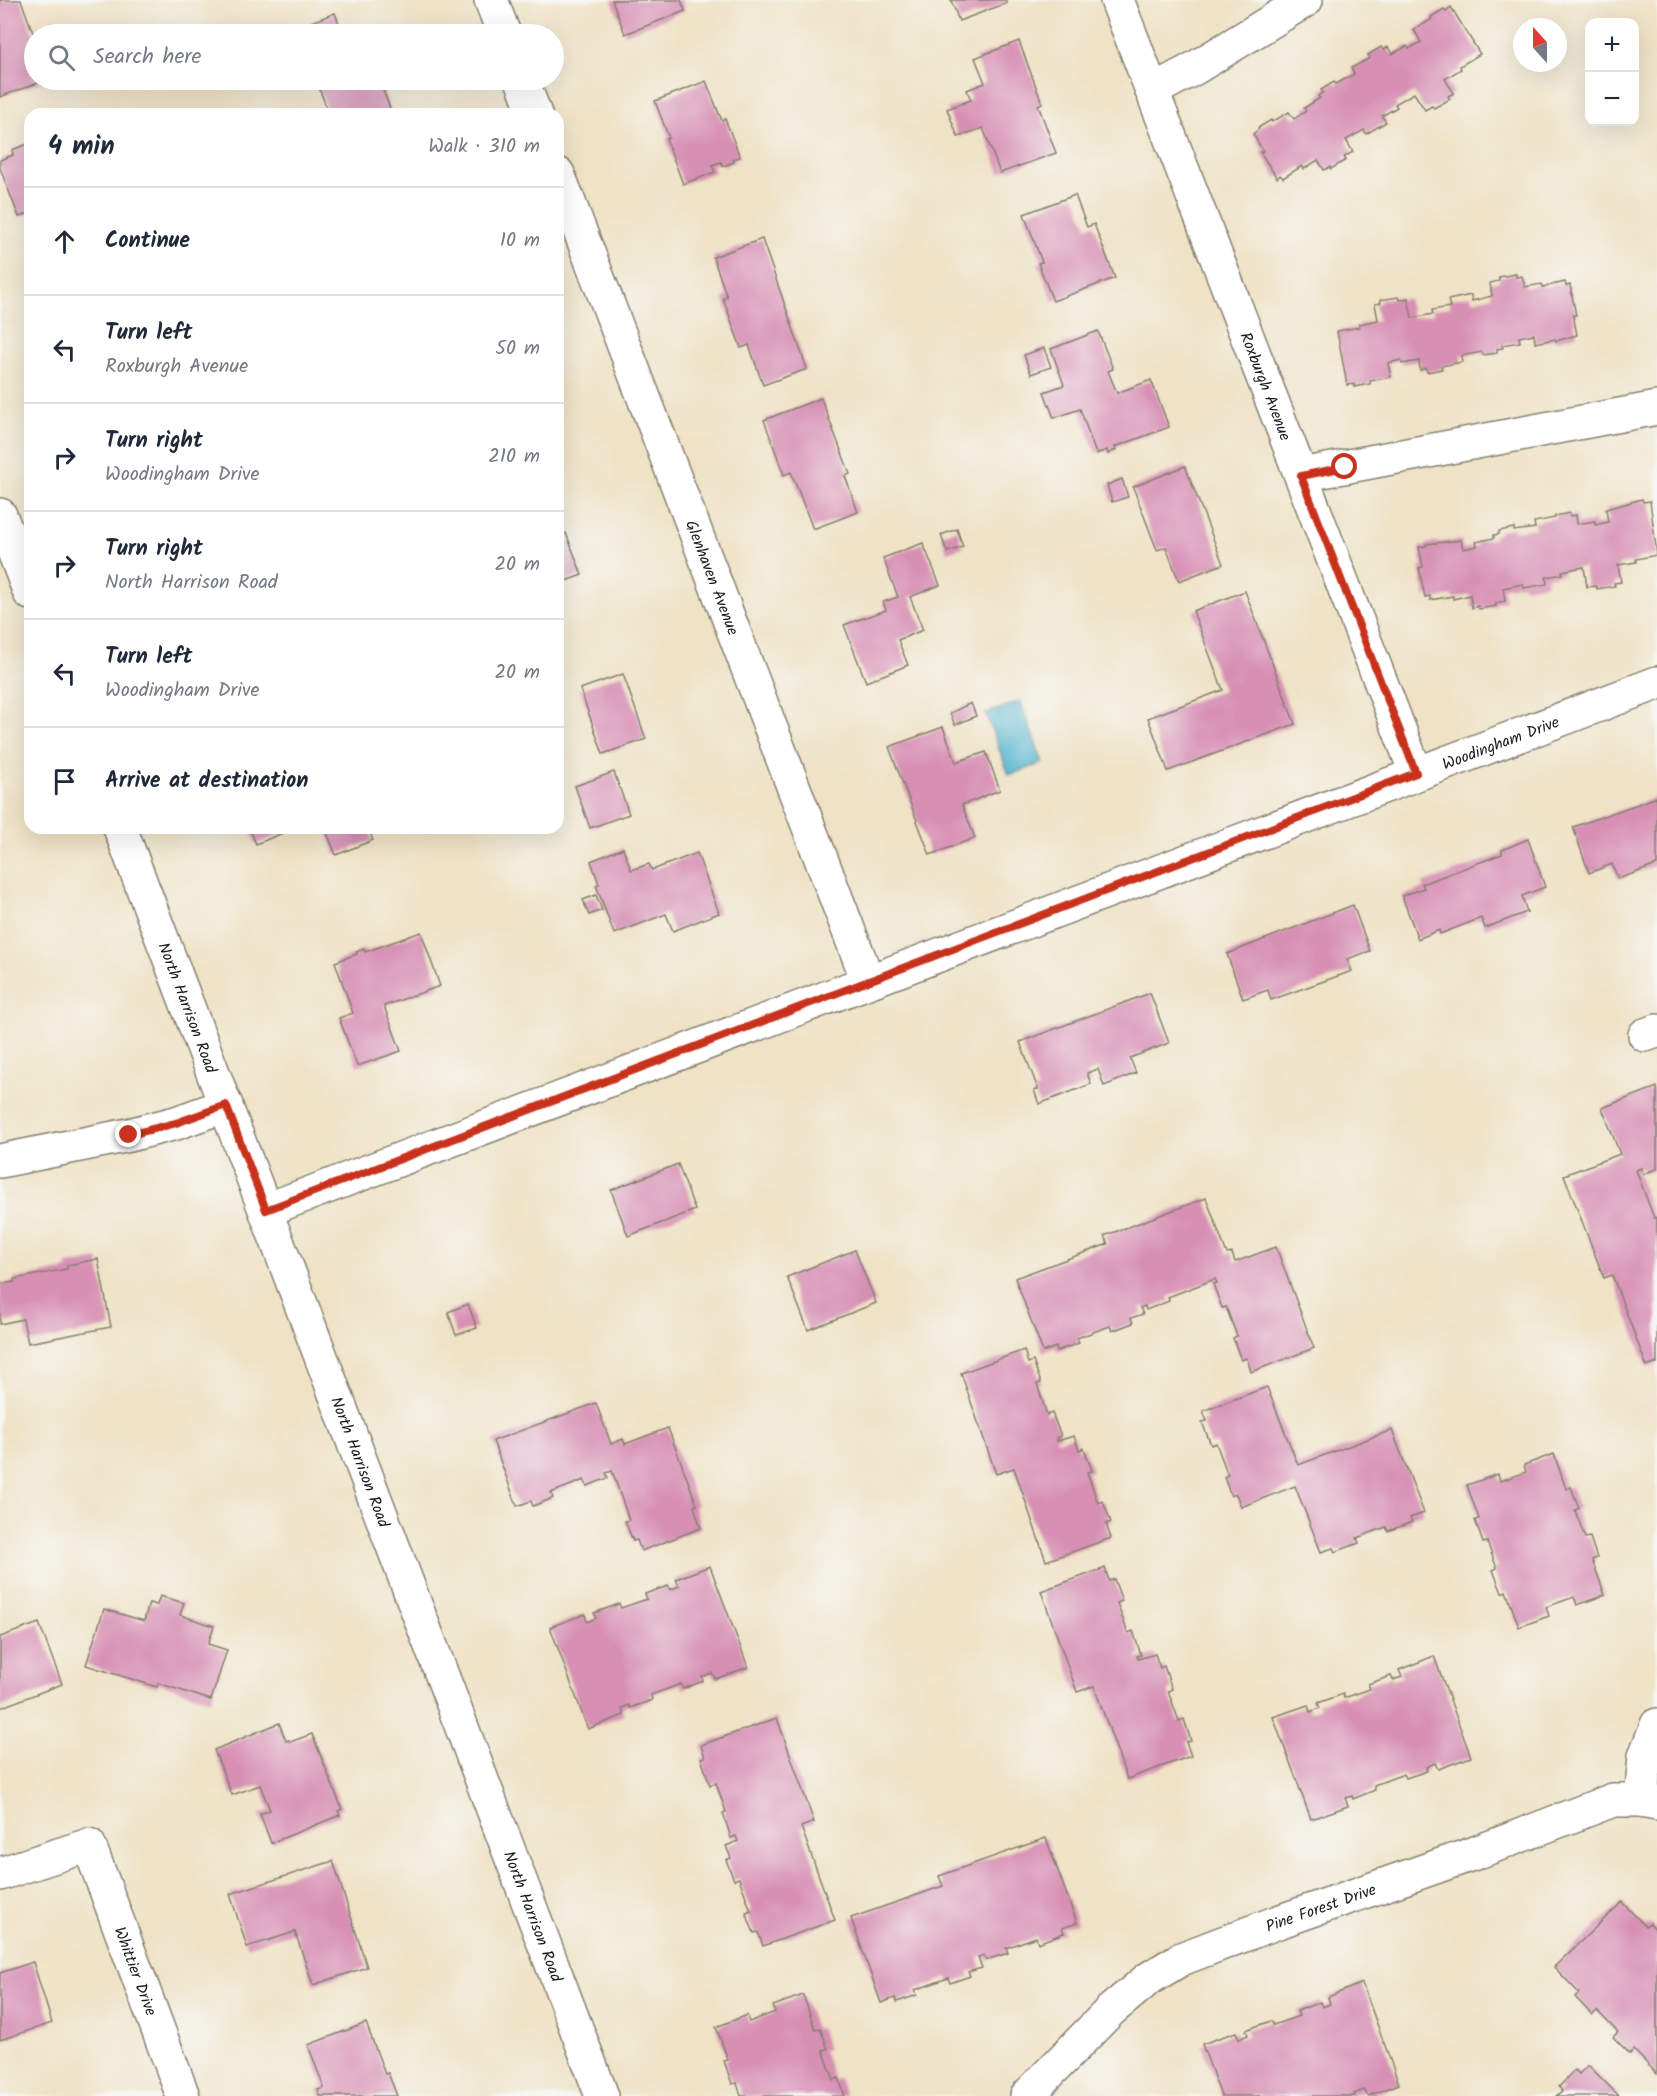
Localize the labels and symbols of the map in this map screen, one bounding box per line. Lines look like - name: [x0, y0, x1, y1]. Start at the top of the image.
- north arrow: [1513, 18, 1567, 72]
- street label: Roxburgh Avenue: [1233, 329, 1297, 445]
- route start: [1331, 453, 1357, 479]
- street label: Glenhaven Avenue: [678, 517, 745, 639]
- street label: Woodingham Drive: [1439, 710, 1563, 777]
- street label: North Harrison Road: [151, 939, 223, 1078]
- route end: [115, 1121, 141, 1147]
- street label: North Harrison Road: [323, 1393, 396, 1532]
- street label: North Harrison Road: [496, 1847, 569, 1987]
- street label: Pine Forest Drive: [1262, 1878, 1380, 1940]
- street label: Whittier Drive: [107, 1923, 163, 2020]

